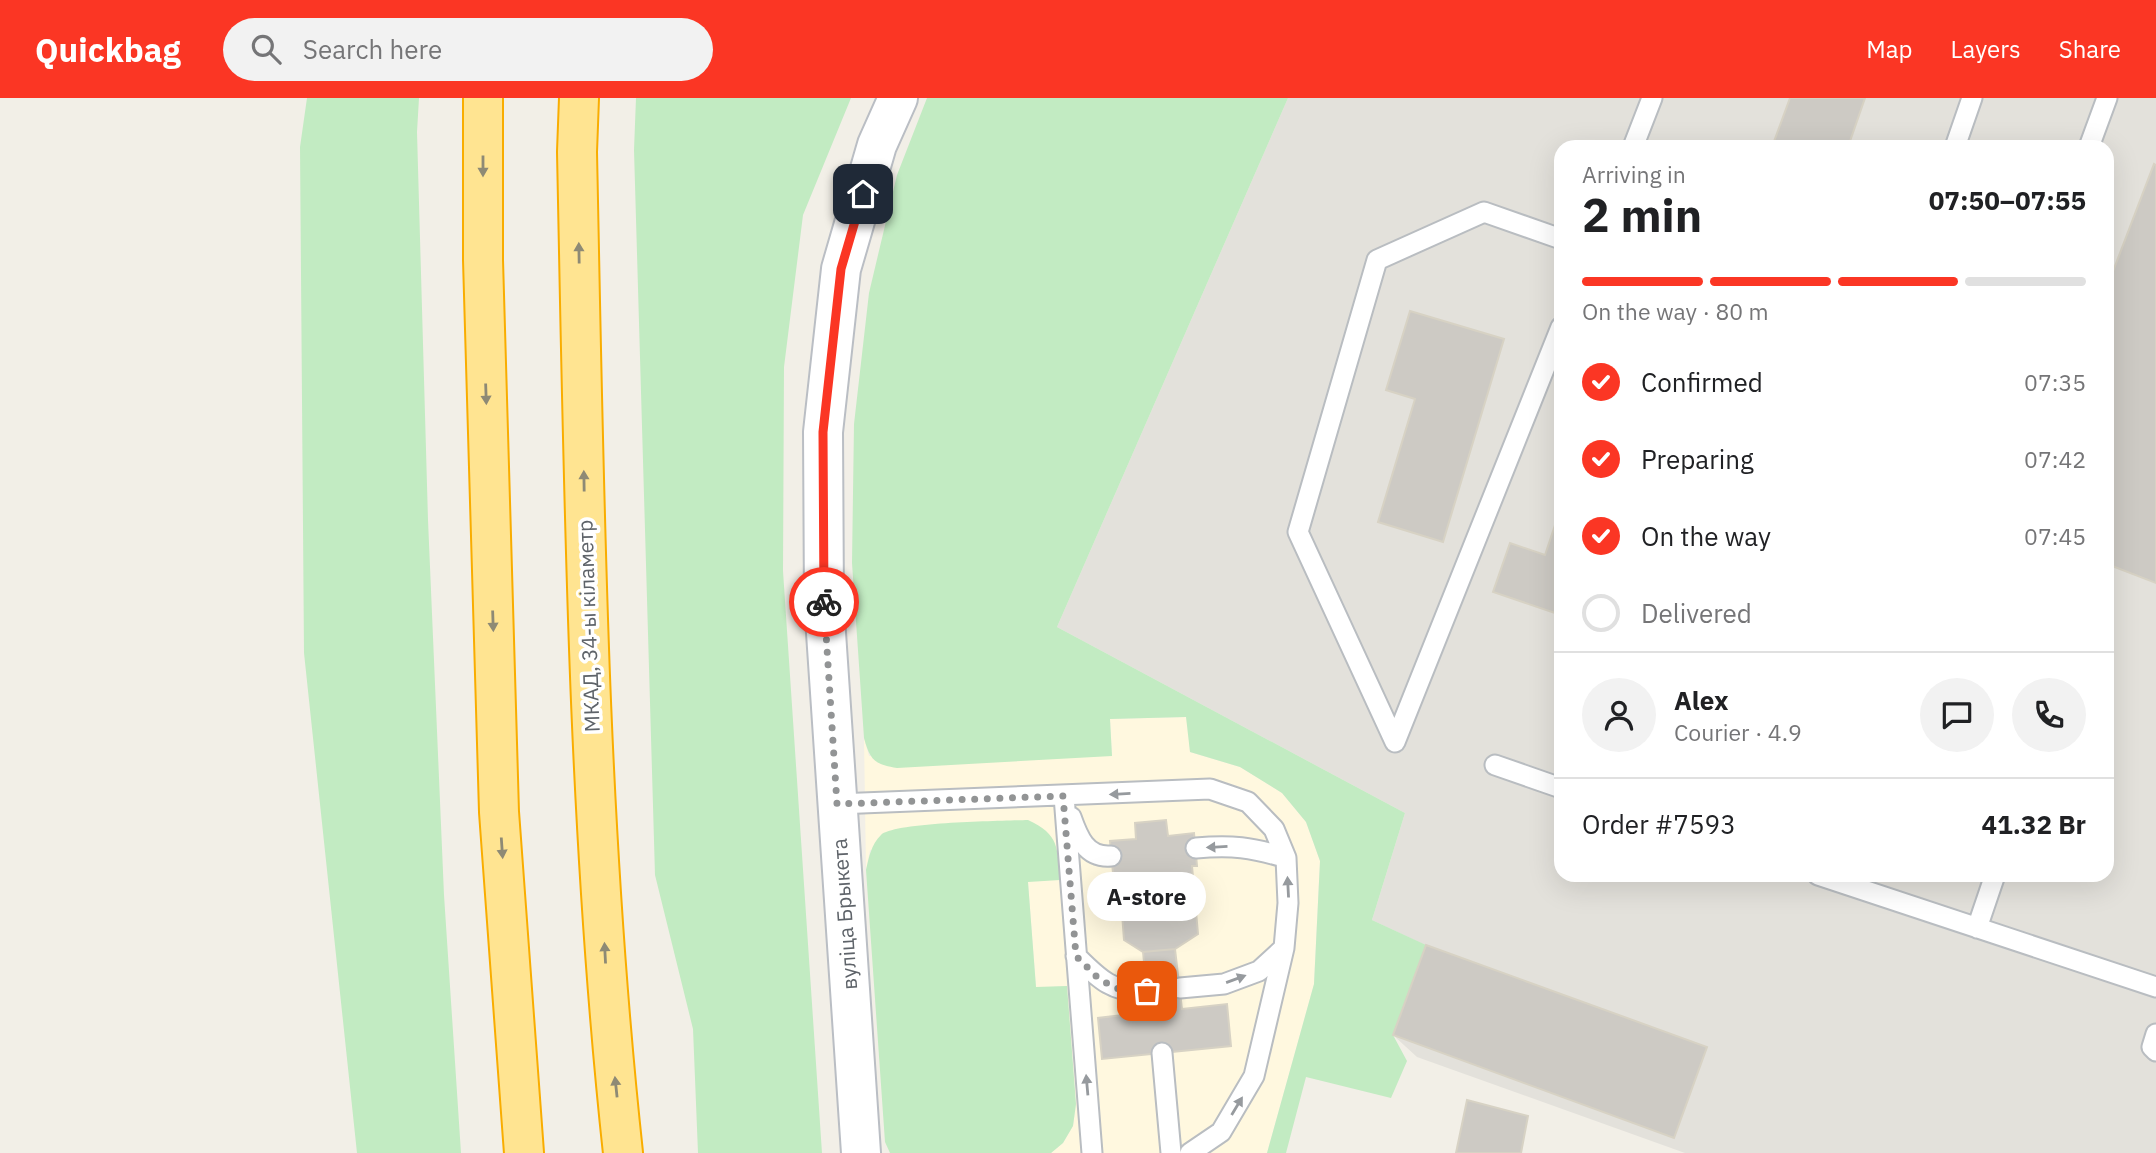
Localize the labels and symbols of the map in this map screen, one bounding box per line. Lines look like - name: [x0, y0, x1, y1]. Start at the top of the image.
- one-way arrow: [477, 155, 489, 177]
- pin: [833, 164, 893, 224]
- one-way arrow: [573, 242, 585, 264]
- one-way arrow: [481, 383, 492, 405]
- one-way arrow: [578, 470, 589, 492]
- street label: МКАД, 34-ы кіламетр: [570, 519, 606, 733]
- courier: [789, 567, 859, 637]
- one-way arrow: [488, 610, 499, 632]
- one-way arrow: [1109, 788, 1131, 799]
- street label: вуліца Брыкета: [825, 837, 863, 991]
- one-way arrow: [496, 838, 507, 860]
- one-way arrow: [1206, 841, 1228, 852]
- callout: А-store: [1088, 872, 1206, 921]
- one-way arrow: [1282, 875, 1293, 897]
- one-way arrow: [599, 942, 610, 964]
- pin: [1117, 961, 1177, 1021]
- one-way arrow: [1226, 973, 1247, 984]
- one-way arrow: [1081, 1074, 1092, 1096]
- one-way arrow: [610, 1076, 621, 1098]
- one-way arrow: [1230, 1096, 1243, 1115]

